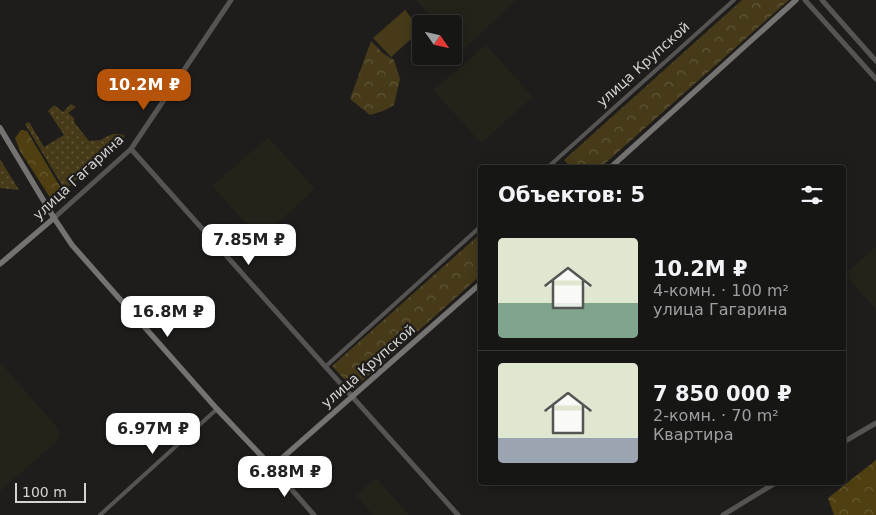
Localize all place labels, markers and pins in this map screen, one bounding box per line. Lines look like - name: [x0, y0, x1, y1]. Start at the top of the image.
- pin: 10.2M ₽: [98, 68, 190, 111]
- pin: 7.85M ₽: [203, 224, 295, 266]
- pin: 16.8M ₽: [122, 296, 214, 338]
- pin: 6.97M ₽: [107, 412, 199, 455]
- pin: 6.88M ₽: [239, 456, 331, 498]

